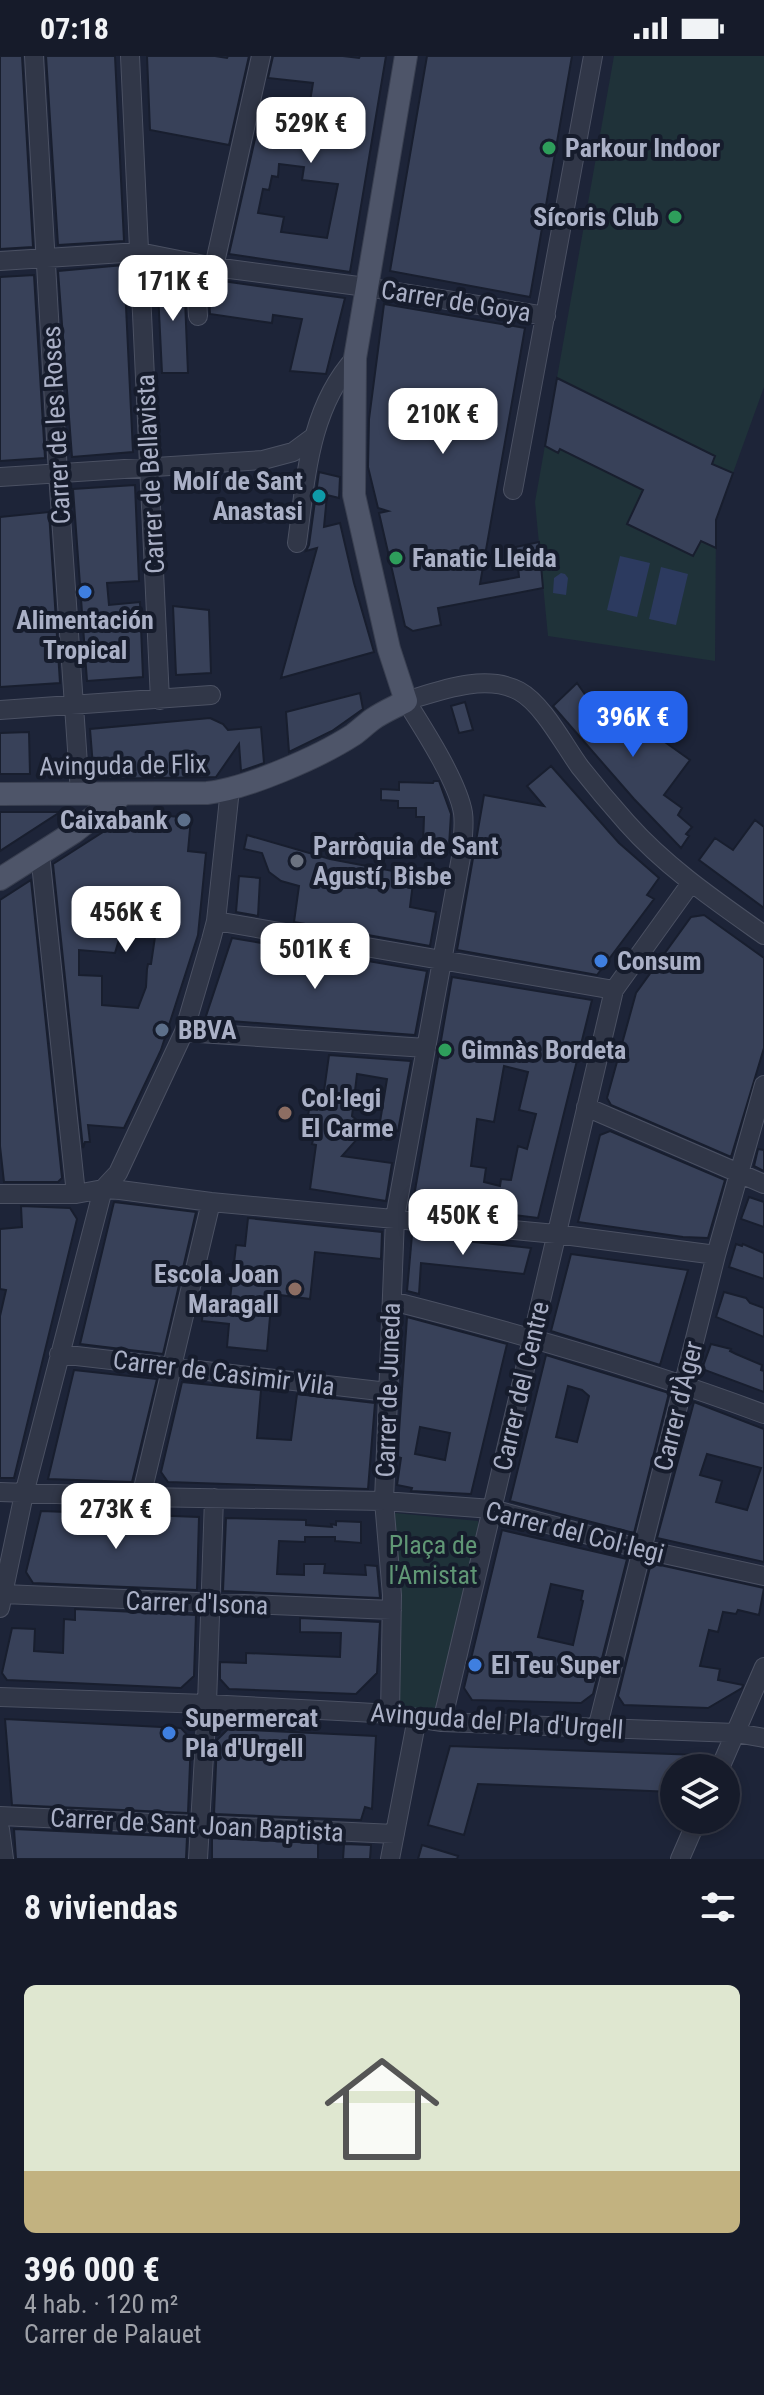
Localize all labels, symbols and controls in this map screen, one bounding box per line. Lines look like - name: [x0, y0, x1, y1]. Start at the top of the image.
- text: 07:18: [40, 11, 109, 46]
- pin: 529K €: [246, 97, 376, 165]
- text: 529K €: [275, 108, 347, 138]
- place label: Parkour Indoor: [565, 133, 721, 163]
- marker: Parkour Indoor: [540, 139, 558, 157]
- place label: Sícoris Club: [533, 202, 659, 232]
- marker: Sícoris Club: [666, 208, 684, 226]
- pin: 171K €: [108, 255, 238, 323]
- text: 171K €: [137, 266, 209, 296]
- street label: Carrer de Goya: [379, 274, 533, 328]
- street label: Carrer de les Roses: [36, 325, 76, 525]
- street label: Carrer de Bellavista: [130, 374, 170, 574]
- pin: 210K €: [378, 388, 508, 456]
- text: 210K €: [407, 399, 479, 429]
- place label: Molí de Sant Anastasi: [173, 466, 303, 526]
- marker: Molí de Sant Anastasi: [310, 487, 328, 505]
- place label: Fanatic Lleida: [412, 543, 557, 573]
- marker: Fanatic Lleida: [387, 549, 405, 567]
- marker: Alimentación Tropical: [76, 583, 94, 601]
- place label: Alimentación Tropical: [16, 605, 154, 665]
- pin: 396K €: [568, 691, 698, 759]
- text: 396K €: [597, 702, 669, 732]
- street label: Avinguda de Flix: [39, 749, 207, 781]
- place label: Caixabank: [60, 805, 169, 835]
- marker: Caixabank: [175, 811, 193, 829]
- place label: Parròquia de Sant Agustí, Bisbe: [313, 831, 498, 891]
- marker: Parròquia de Sant Agustí, Bisbe: [288, 852, 306, 870]
- pin: 456K €: [61, 886, 191, 954]
- text: 456K €: [90, 897, 162, 927]
- pin: 501K €: [250, 923, 380, 991]
- text: 501K €: [279, 934, 351, 964]
- place label: Consum: [617, 946, 701, 976]
- marker: Consum: [592, 952, 610, 970]
- place label: BBVA: [178, 1015, 237, 1045]
- marker: BBVA: [153, 1021, 171, 1039]
- place label: Gimnàs Bordeta: [461, 1035, 626, 1065]
- marker: Gimnàs Bordeta: [436, 1041, 454, 1059]
- place label: Col·legi El Carme: [301, 1083, 394, 1143]
- marker: Col·legi El Carme: [276, 1104, 294, 1122]
- pin: 450K €: [398, 1189, 528, 1257]
- text: 450K €: [427, 1200, 499, 1230]
- place label: Escola Joan Maragall: [154, 1259, 279, 1319]
- marker: Escola Joan Maragall: [286, 1280, 304, 1298]
- street label: Carrer del Centre: [487, 1298, 555, 1474]
- street label: Carrer de Juneda: [370, 1302, 406, 1478]
- street label: Carrer d'Àger: [647, 1338, 709, 1474]
- street label: Carrer de Casimir Vila: [111, 1345, 337, 1401]
- pin: 273K €: [51, 1483, 181, 1551]
- text: 273K €: [80, 1494, 152, 1524]
- street label: Carrer del Col·legi: [483, 1495, 667, 1569]
- park label: Plaça de l'Amistat: [388, 1530, 478, 1590]
- street label: Carrer d'Isona: [125, 1586, 269, 1620]
- place label: El Teu Super: [491, 1650, 621, 1680]
- marker: El Teu Super: [466, 1656, 484, 1674]
- street label: Avinguda del Pla d'Urgell: [370, 1697, 624, 1745]
- place label: Supermercat Pla d'Urgell: [185, 1703, 318, 1763]
- marker: Supermercat Pla d'Urgell: [160, 1724, 178, 1742]
- map controls: [660, 1754, 740, 1834]
- button: layers: [660, 1754, 740, 1834]
- street label: Carrer de Sant Joan Baptista: [49, 1802, 345, 1848]
- icon: filters: [696, 1885, 740, 1929]
- text: 8 viviendas: [24, 1887, 178, 1927]
- icon: home: [310, 2037, 454, 2181]
- text: 396 000 €: [24, 2249, 160, 2289]
- text: 4 hab. · 120 m²: [24, 2289, 178, 2319]
- text: Carrer de Palauet: [24, 2319, 202, 2349]

